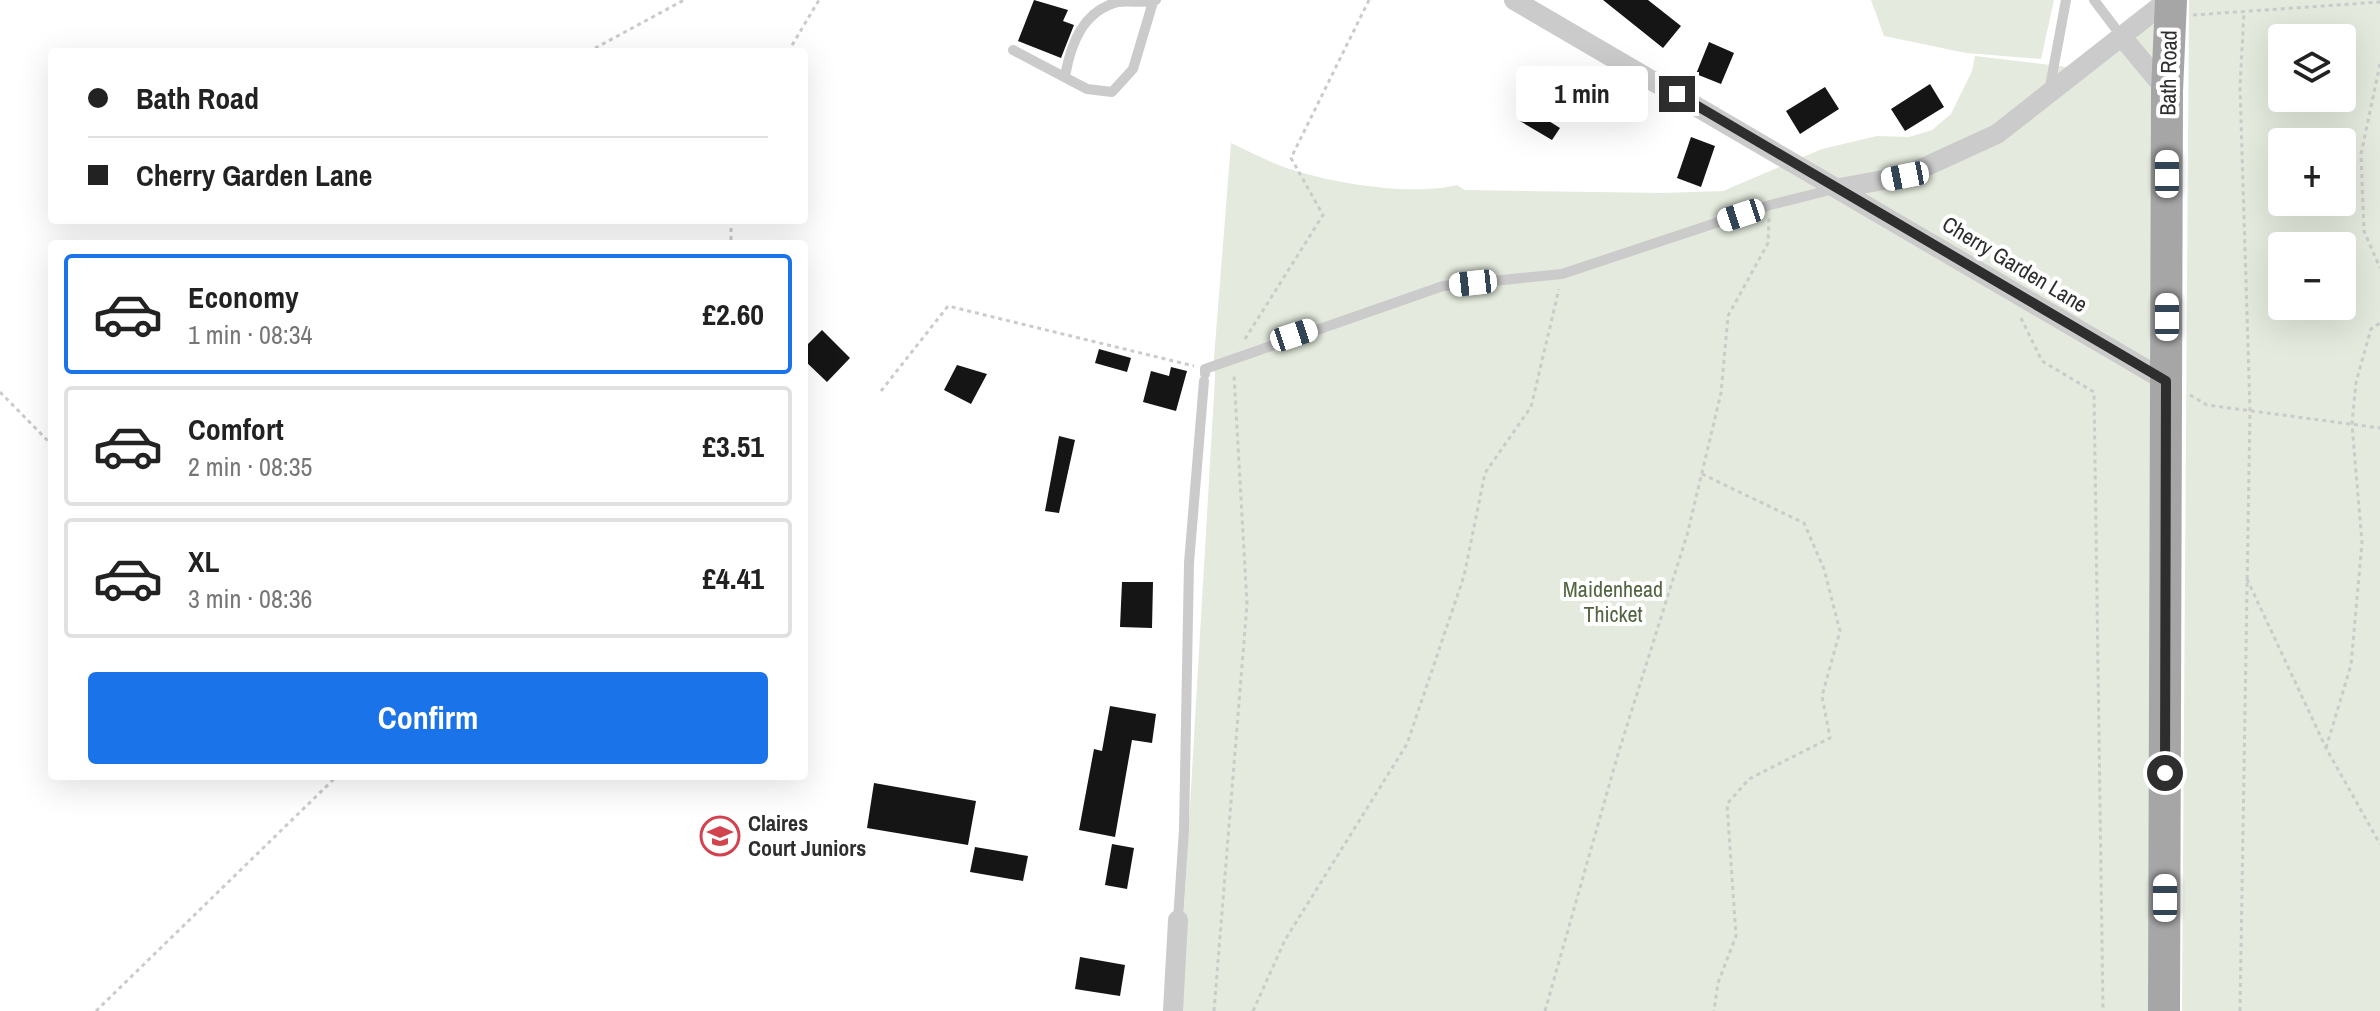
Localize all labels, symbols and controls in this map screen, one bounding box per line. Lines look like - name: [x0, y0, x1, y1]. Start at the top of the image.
- map controls: [2268, 24, 2356, 320]
- button: layers: [2268, 24, 2356, 112]
- street label: Bath Road: [2152, 30, 2184, 116]
- callout: 1 min: [1517, 66, 1649, 122]
- text: 1 min: [1554, 76, 1610, 111]
- route end: [1659, 76, 1695, 112]
- text: Bath Road: [136, 78, 259, 118]
- button: +: [2268, 128, 2356, 216]
- car: [2155, 150, 2179, 198]
- text: Cherry Garden Lane: [136, 155, 373, 195]
- car: [1879, 160, 1931, 192]
- car: [1714, 196, 1768, 234]
- street label: Cherry Garden Lane: [1937, 209, 2093, 319]
- button: −: [2268, 232, 2356, 320]
- car: [1448, 269, 1498, 297]
- text: Economy: [188, 277, 299, 317]
- icon: car: [92, 278, 164, 350]
- car: [2155, 293, 2179, 341]
- text: £2.60: [702, 294, 764, 334]
- car: [1267, 316, 1321, 354]
- text: 1 min · 08:34: [188, 317, 312, 352]
- text: Comfort: [188, 409, 284, 449]
- icon: car: [92, 410, 164, 482]
- text: £3.51: [702, 426, 764, 466]
- text: 2 min · 08:35: [188, 449, 312, 484]
- text: XL: [188, 541, 219, 581]
- icon: car: [92, 542, 164, 614]
- text: £4.41: [702, 558, 764, 598]
- park label: Maidenhead Thicket: [1563, 574, 1663, 629]
- text: 3 min · 08:36: [188, 581, 312, 616]
- button: Confirm: [88, 672, 768, 764]
- route start: [2147, 755, 2183, 791]
- place label: Claires Court Juniors: [748, 808, 866, 863]
- school or university icon: Claires Court Juniors: [699, 815, 741, 857]
- car: [2153, 874, 2177, 922]

